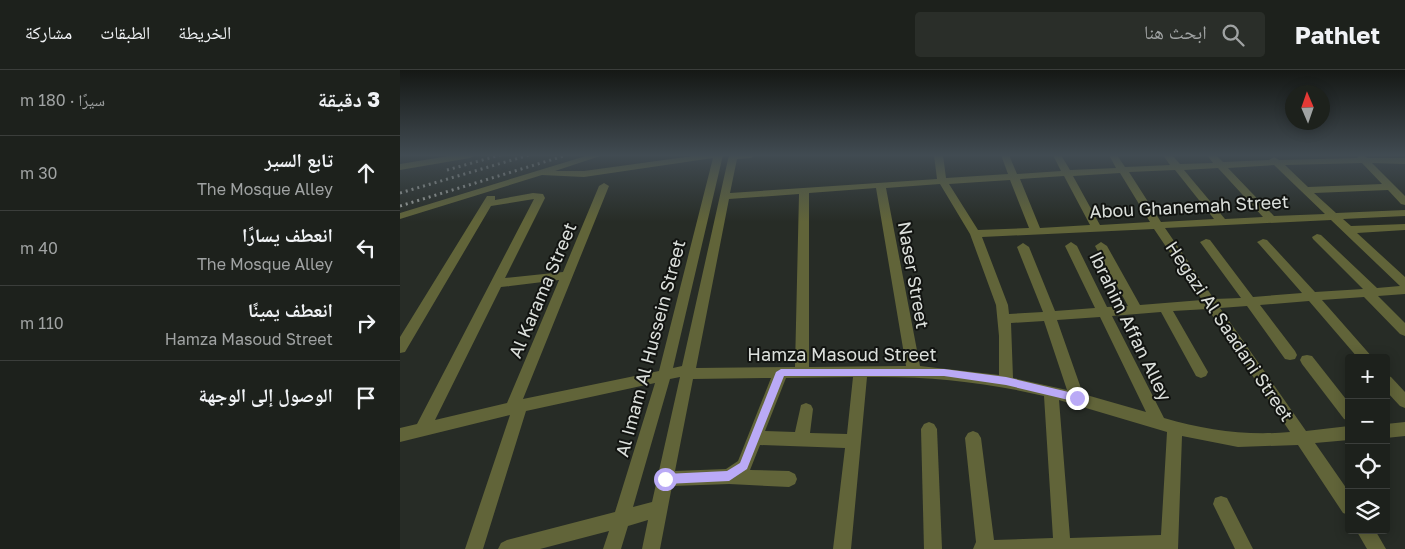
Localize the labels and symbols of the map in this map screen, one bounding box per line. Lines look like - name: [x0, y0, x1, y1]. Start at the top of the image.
- north arrow: [1285, 85, 1330, 130]
- street label: Abou Ghanemah Street: [1089, 190, 1289, 222]
- street label: Al Karama Street: [503, 219, 581, 361]
- street label: Naser Street: [894, 220, 934, 330]
- street label: Al Imam Al Hussein Street: [610, 237, 690, 459]
- street label: Hegazi Al Saadani Street: [1161, 237, 1299, 425]
- street label: Ibrahim Affan Alley: [1085, 248, 1177, 404]
- street label: Hamza Masoud Street: [747, 343, 937, 365]
- route end: [1066, 387, 1089, 410]
- route start: [654, 468, 677, 491]

